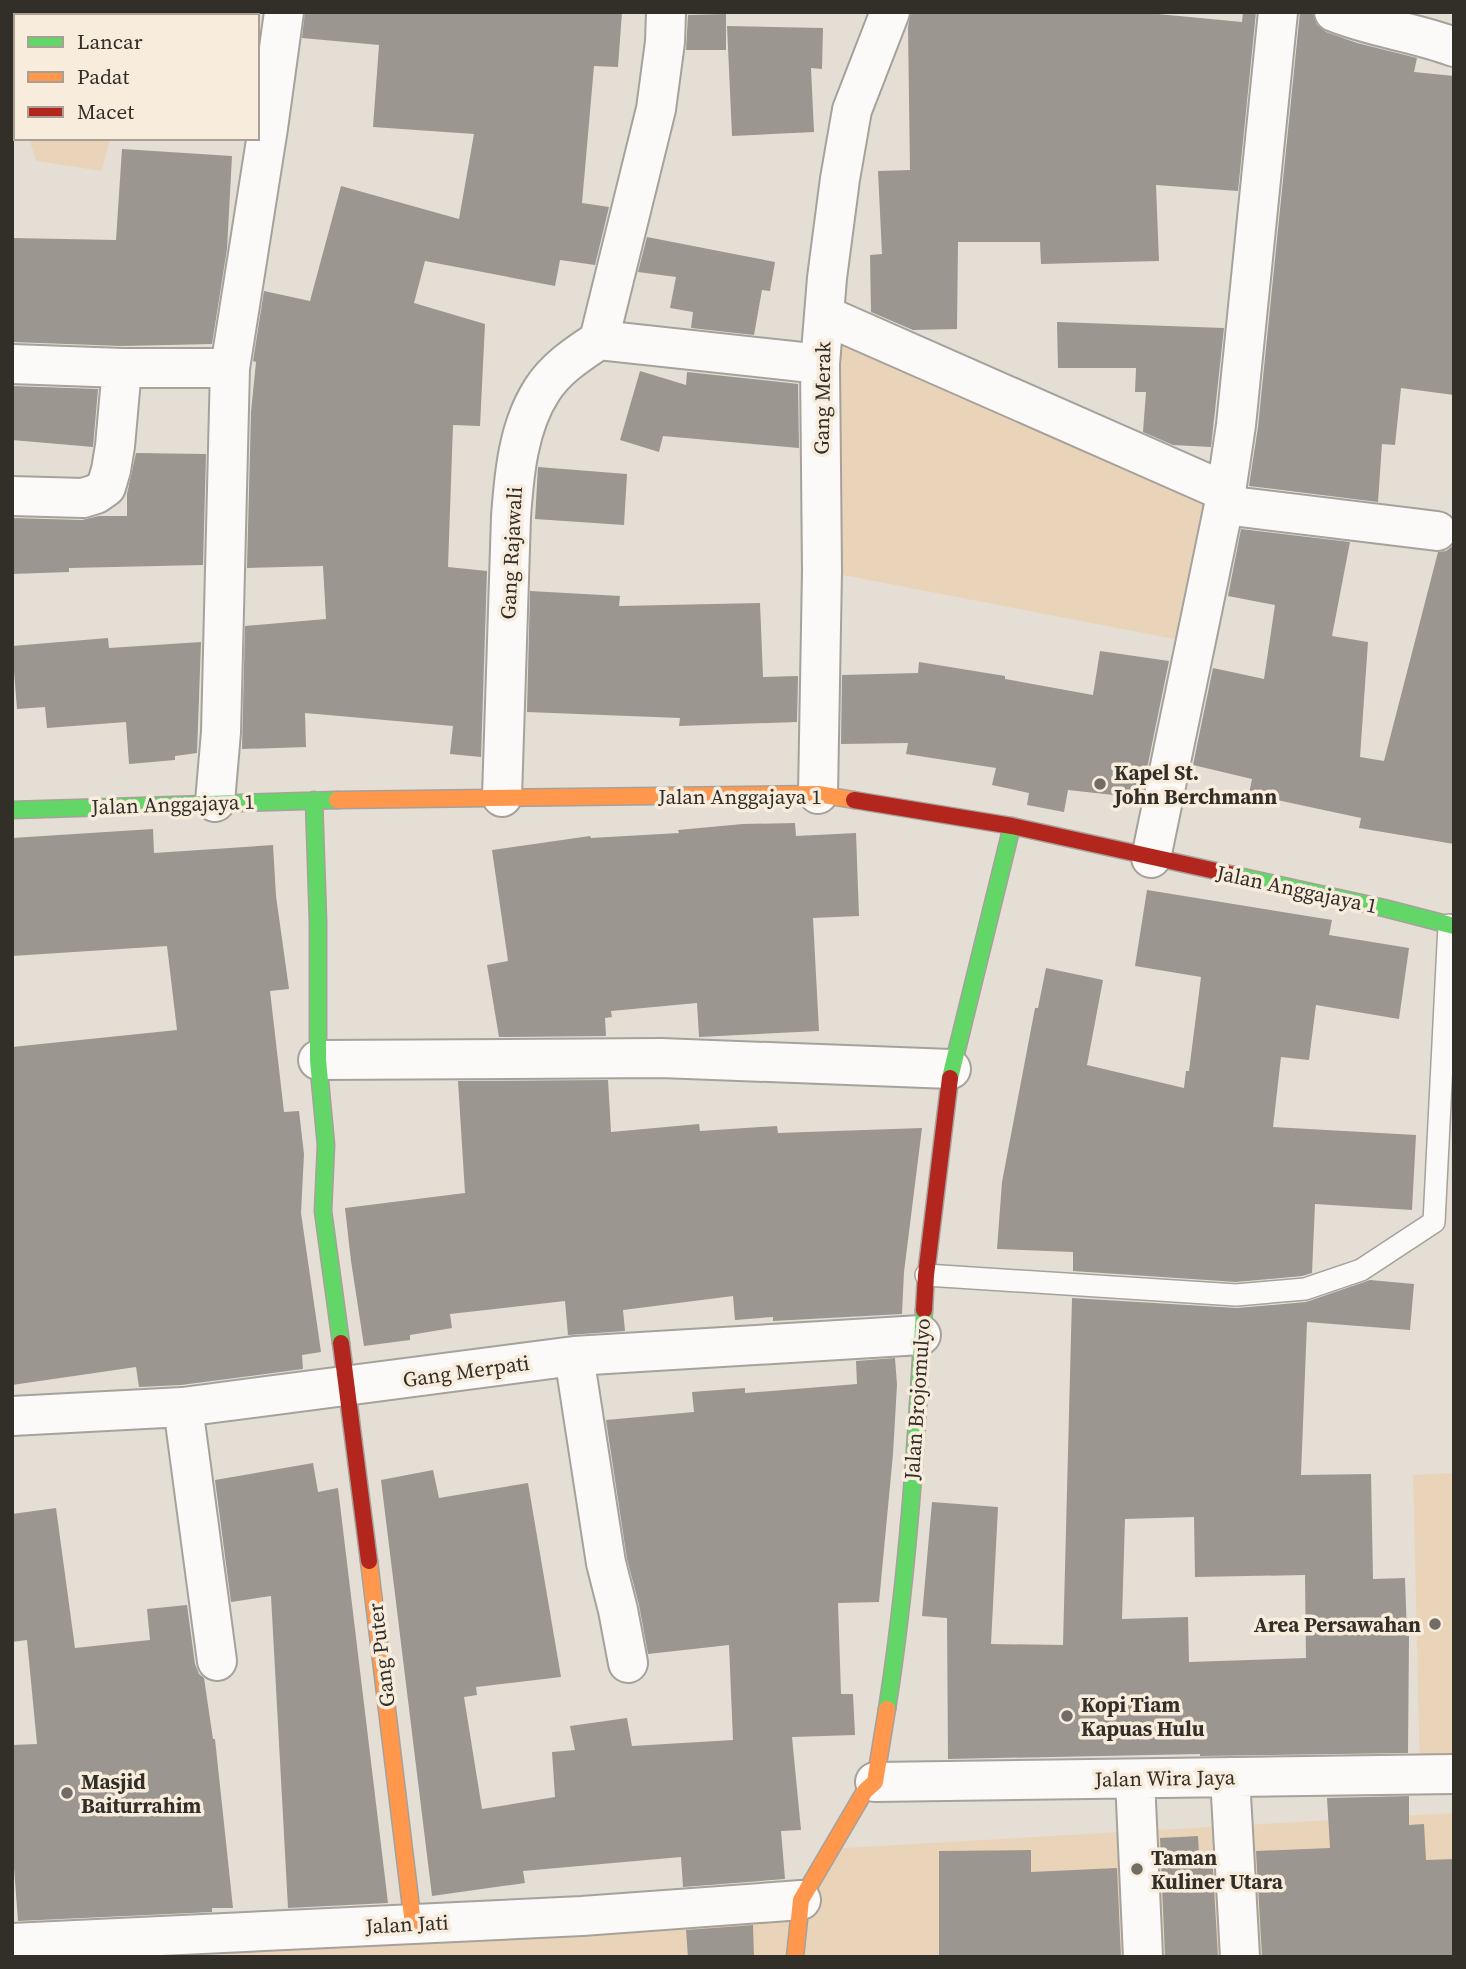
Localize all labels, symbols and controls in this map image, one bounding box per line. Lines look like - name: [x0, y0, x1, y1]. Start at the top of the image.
- legend: [14, 14, 259, 140]
- text: Lancar: [77, 27, 143, 56]
- text: Padat: [77, 62, 129, 91]
- text: Macet: [77, 97, 134, 126]
- street label: Gang Merak: [807, 341, 837, 455]
- street label: Gang Rajawali: [493, 486, 529, 620]
- place label: Kapel St. John Berchmann: [1112, 758, 1277, 811]
- marker: Kapel St. John Berchmann: [1092, 776, 1108, 792]
- street label: Jalan Anggajaya 1: [657, 782, 822, 811]
- street label: Jalan Anggajaya 1: [90, 787, 255, 821]
- street label: Jalan Anggajaya 1: [1213, 858, 1380, 920]
- street label: Jalan Brojomulyo: [897, 1317, 937, 1482]
- street label: Gang Merpati: [401, 1348, 531, 1394]
- street label: Gang Puter: [360, 1601, 402, 1709]
- place label: Area Persawahan: [1254, 1610, 1421, 1639]
- marker: Area Persawahan: [1427, 1616, 1443, 1632]
- place label: Kopi Tiam Kapuas Hulu: [1081, 1690, 1205, 1743]
- marker: Kopi Tiam Kapuas Hulu: [1059, 1708, 1075, 1724]
- street label: Jalan Wira Jaya: [1093, 1762, 1236, 1794]
- place label: Masjid Baiturrahim: [81, 1767, 201, 1820]
- marker: Masjid Baiturrahim: [59, 1785, 75, 1801]
- place label: Taman Kuliner Utara: [1151, 1843, 1284, 1896]
- marker: Taman Kuliner Utara: [1129, 1861, 1145, 1877]
- street label: Jalan Jati: [364, 1907, 449, 1941]

